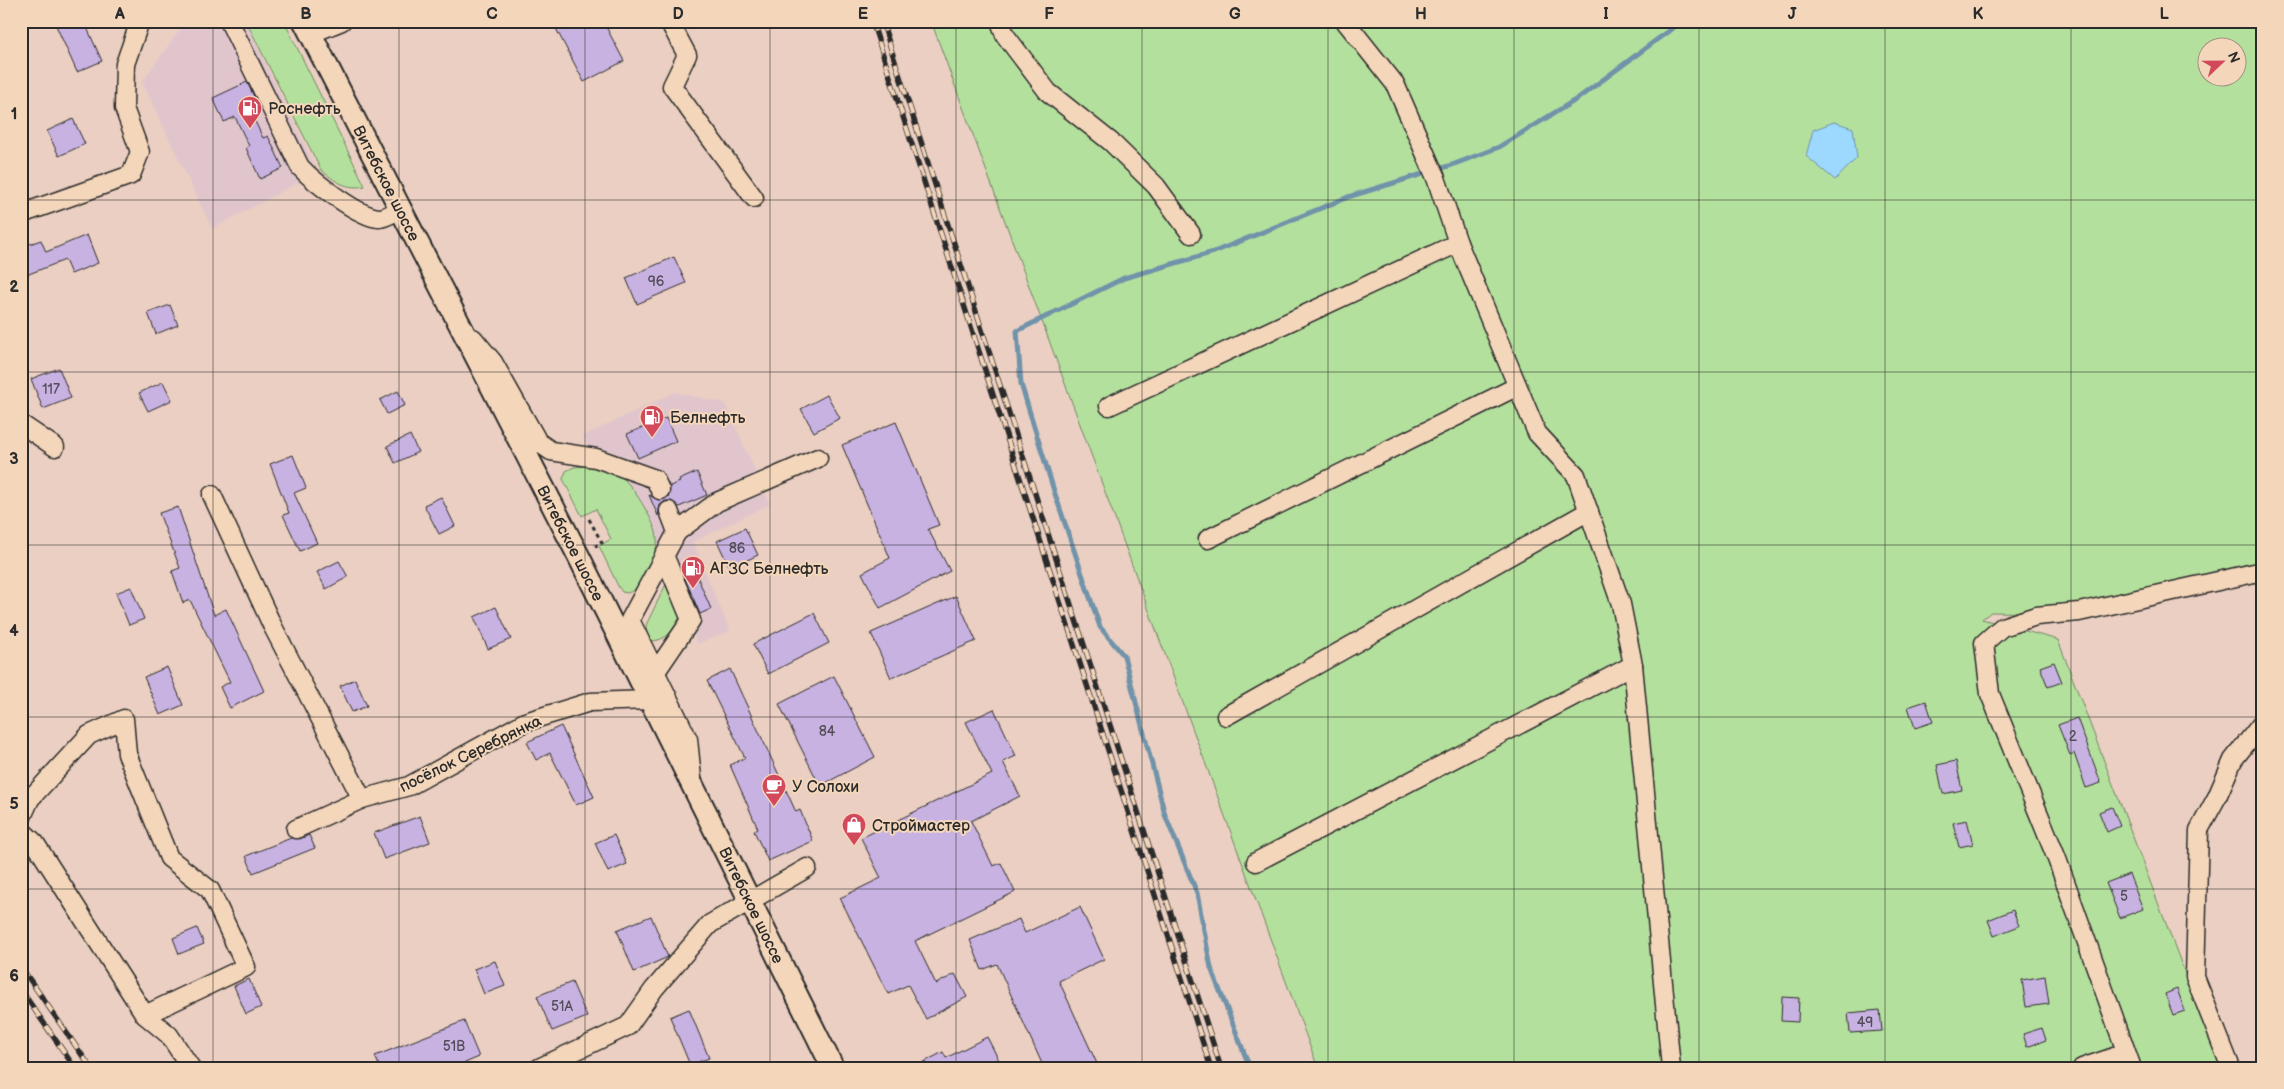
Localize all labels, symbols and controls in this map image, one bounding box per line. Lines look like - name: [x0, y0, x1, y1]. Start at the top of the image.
- text: A: [114, 5, 125, 24]
- text: B: [300, 5, 312, 24]
- text: C: [486, 5, 498, 24]
- text: D: [672, 5, 684, 24]
- text: E: [858, 5, 868, 24]
- text: F: [1044, 5, 1054, 24]
- text: G: [1229, 5, 1241, 24]
- text: H: [1415, 5, 1427, 24]
- text: I: [1603, 5, 1609, 24]
- text: J: [1788, 5, 1797, 24]
- text: K: [1973, 5, 1984, 24]
- text: L: [2159, 5, 2169, 24]
- north arrow: [2196, 38, 2246, 88]
- text: N: [2224, 49, 2243, 65]
- fuel station icon: Роснефть: [237, 95, 263, 129]
- place label: Роснефть: [268, 100, 341, 119]
- text: 1: [11, 105, 17, 124]
- street label: Витебское шоссе: [348, 123, 423, 245]
- house number: 96: [648, 273, 665, 290]
- text: 2: [9, 278, 19, 297]
- house number: 117: [42, 381, 60, 398]
- fuel station icon: Белнефть: [639, 404, 665, 438]
- place label: Белнефть: [670, 409, 746, 428]
- text: 3: [9, 450, 19, 469]
- street label: Витебское шоссе: [532, 483, 607, 605]
- house number: 86: [729, 540, 746, 557]
- fuel station icon: АГЗС Белнефть: [680, 555, 706, 589]
- place label: АГЗС Белнефть: [709, 560, 829, 579]
- text: 4: [9, 622, 19, 641]
- street label: посёлок Серебрянка: [397, 711, 545, 797]
- house number: 84: [819, 723, 836, 740]
- house number: 2: [2069, 728, 2078, 745]
- cafe icon: У Солохи: [761, 773, 787, 807]
- place label: У Солохи: [792, 778, 859, 797]
- text: 5: [9, 795, 19, 814]
- shop icon: Строймастер: [841, 812, 867, 846]
- place label: Строймастер: [872, 817, 970, 836]
- street label: Витебское шоссе: [714, 844, 787, 967]
- house number: 5: [2120, 888, 2128, 905]
- text: 6: [9, 967, 19, 986]
- house number: 51А: [551, 998, 573, 1015]
- house number: 49: [1857, 1014, 1873, 1031]
- house number: 51В: [443, 1038, 465, 1055]

